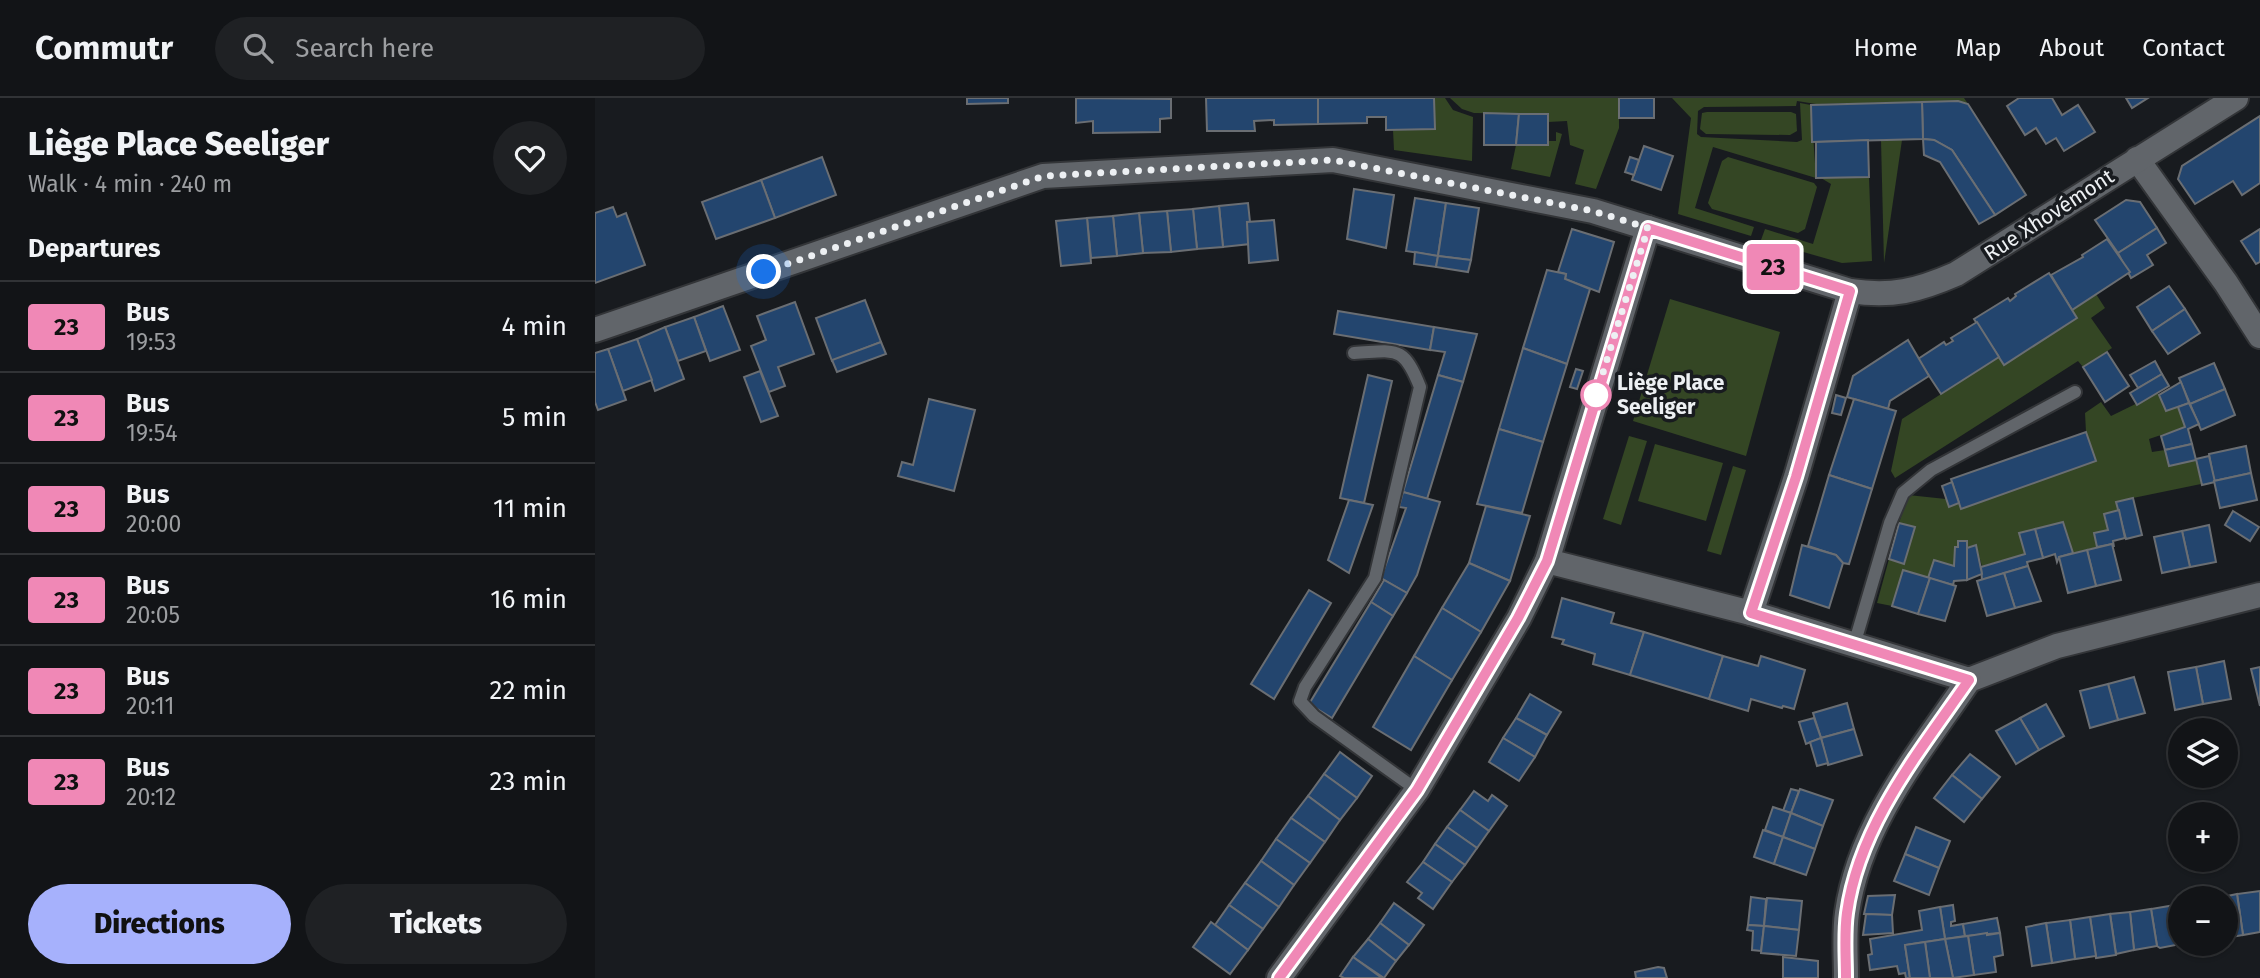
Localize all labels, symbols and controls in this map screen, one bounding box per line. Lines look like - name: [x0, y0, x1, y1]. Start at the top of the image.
- search box: [215, 17, 705, 80]
- text: Commutr: [35, 28, 173, 68]
- icon: search: [239, 29, 277, 67]
- text: Search here: [295, 33, 434, 64]
- text: Home: [1854, 34, 1918, 62]
- text: Map: [1956, 34, 2002, 62]
- text: About: [2040, 34, 2104, 62]
- text: Contact: [2142, 34, 2225, 62]
- button: heart: [493, 121, 567, 195]
- text: Liège Place Seeliger: [28, 124, 329, 164]
- street label: Rue Xhovémont: [1979, 163, 2119, 267]
- text: Walk · 4 min · 240 m: [28, 170, 232, 198]
- text: Departures: [28, 233, 161, 264]
- line badge: 23: [1741, 244, 1805, 290]
- text: 23: [1761, 253, 1785, 281]
- your location: [746, 254, 781, 289]
- text: Bus: [126, 297, 169, 328]
- text: 4 min: [501, 311, 567, 342]
- text: 23: [54, 313, 79, 341]
- text: 19:53: [126, 328, 177, 356]
- place label: Liège Place Seeliger: [1617, 370, 1725, 420]
- marker: Liège Place Seeliger: [1581, 380, 1611, 410]
- text: Bus: [126, 388, 169, 419]
- text: 5 min: [502, 402, 567, 433]
- text: 23: [54, 404, 79, 432]
- text: 19:54: [126, 419, 177, 447]
- text: Bus: [126, 479, 169, 510]
- text: 11 min: [493, 493, 567, 524]
- text: 23: [54, 495, 79, 523]
- text: 20:00: [126, 510, 181, 538]
- text: Bus: [126, 570, 169, 601]
- text: 16 min: [490, 584, 567, 615]
- text: 23: [54, 586, 79, 614]
- text: 20:05: [126, 601, 180, 629]
- text: Bus: [126, 661, 169, 692]
- text: 22 min: [490, 675, 567, 706]
- text: 23: [54, 677, 79, 705]
- text: 20:11: [126, 692, 174, 720]
- map controls: [2168, 718, 2238, 956]
- button: layers: [2168, 718, 2238, 788]
- text: Bus: [126, 752, 169, 783]
- text: 23 min: [490, 766, 567, 797]
- text: 23: [54, 768, 79, 796]
- text: 20:12: [126, 783, 176, 811]
- button: +: [2168, 802, 2238, 872]
- button: Directions: [28, 884, 291, 964]
- button: Tickets: [305, 884, 567, 964]
- button: −: [2168, 886, 2238, 956]

